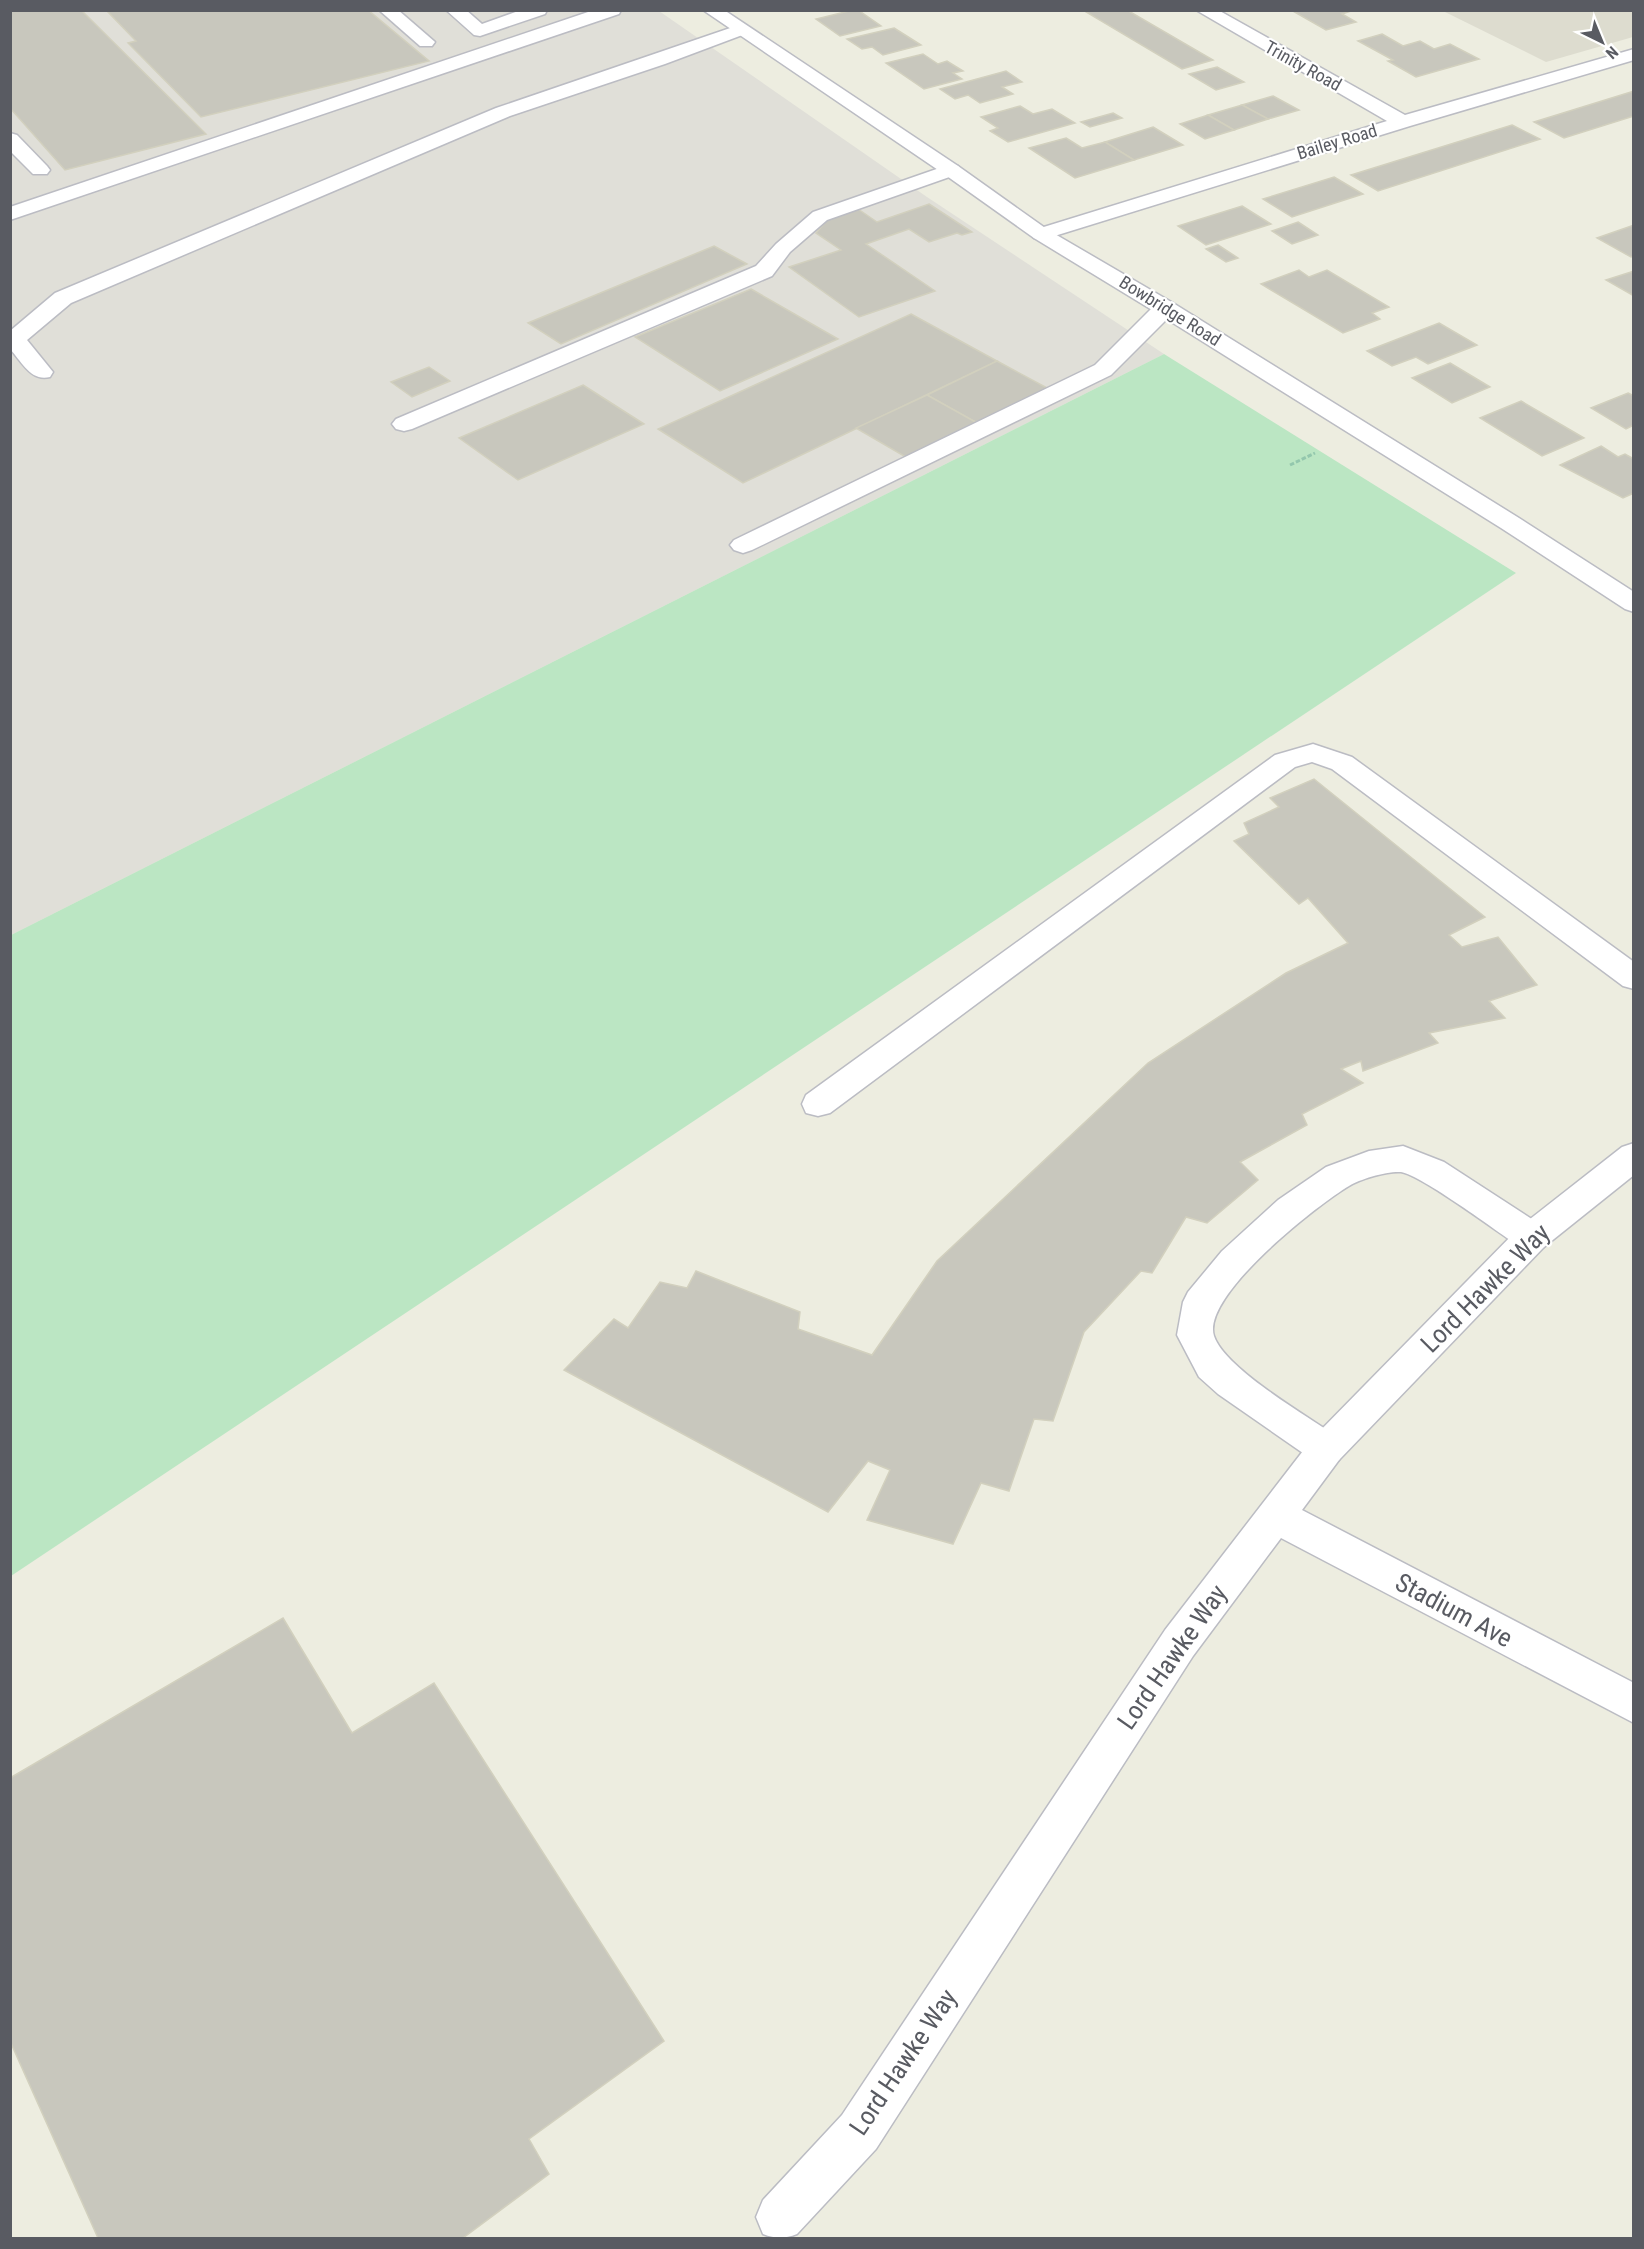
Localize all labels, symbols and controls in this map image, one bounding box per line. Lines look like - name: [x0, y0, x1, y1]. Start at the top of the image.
- north arrow: [1572, 12, 1632, 72]
- street label: Trinity Road: [1261, 36, 1345, 95]
- text: N: [1602, 42, 1622, 63]
- street label: Bailey Road: [1294, 119, 1380, 164]
- street label: Bowbridge Road: [1116, 271, 1225, 350]
- street label: Lord Hawke Way: [1414, 1217, 1556, 1359]
- street label: Stadium Ave: [1390, 1567, 1518, 1653]
- street label: Lord Hawke Way: [1111, 1579, 1233, 1735]
- street label: Lord Hawke Way: [843, 1983, 963, 2141]

